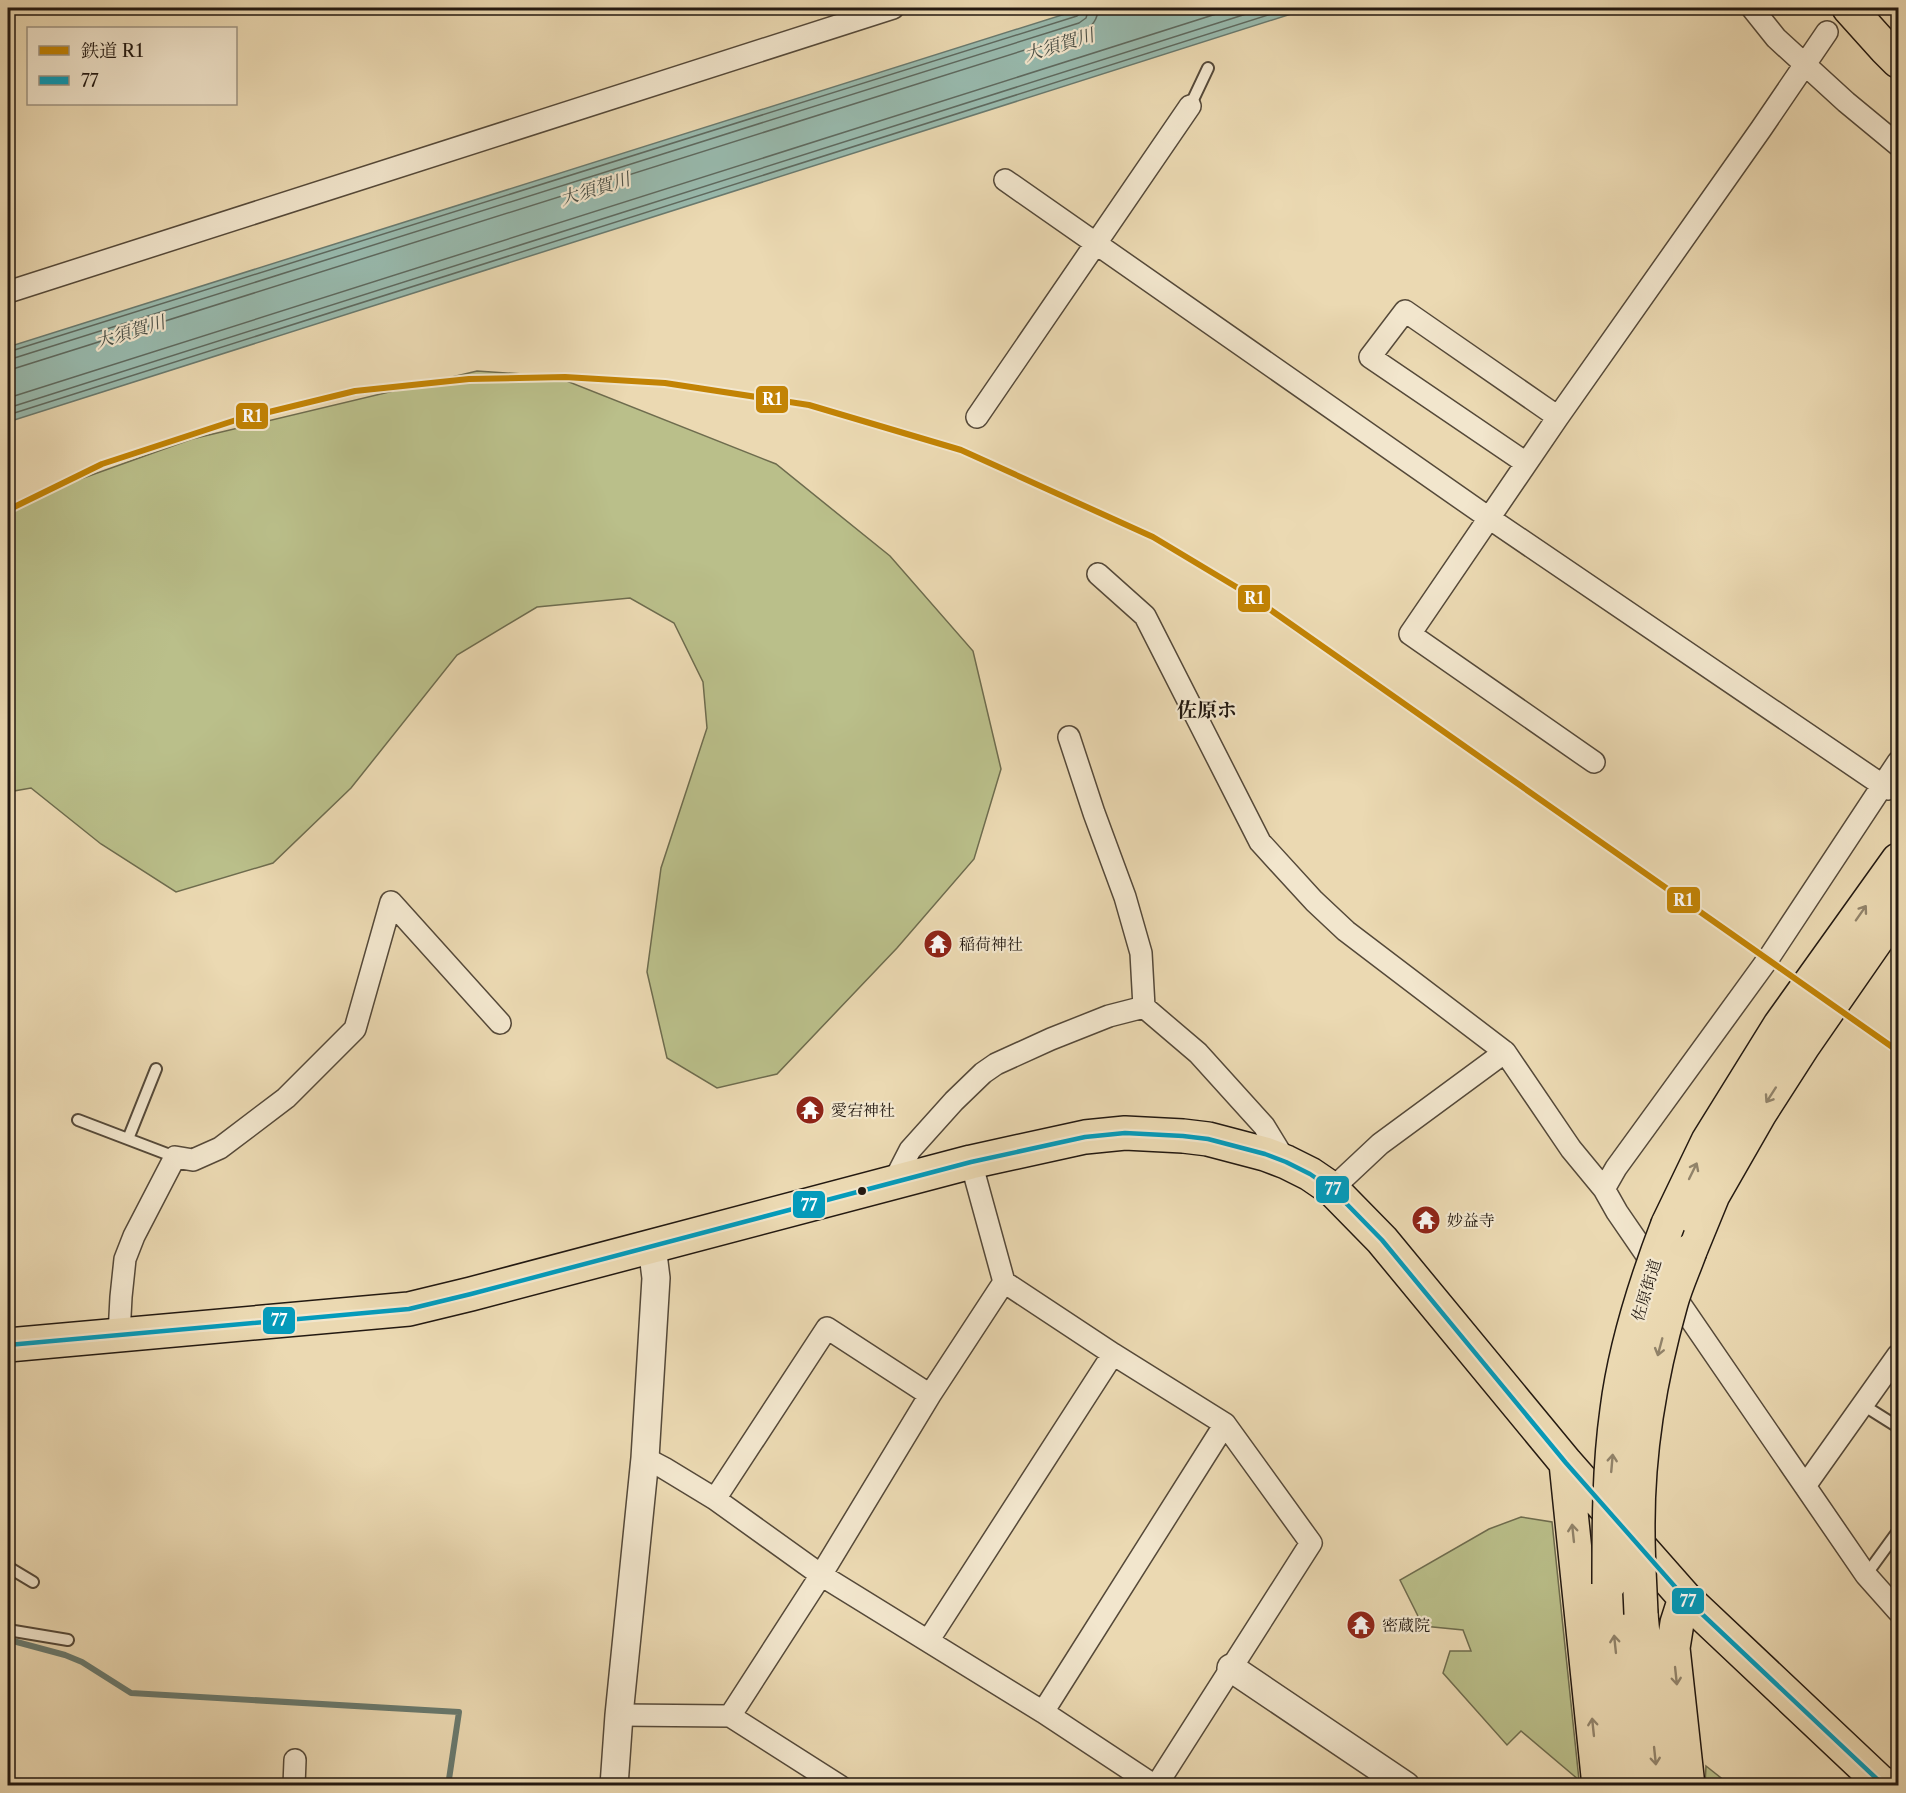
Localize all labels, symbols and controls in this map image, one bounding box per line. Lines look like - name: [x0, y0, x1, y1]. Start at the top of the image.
- water label: 大須賀川: [1021, 23, 1099, 66]
- legend: [27, 27, 237, 105]
- text: 鉄道 R1: [81, 40, 144, 62]
- text: 77: [81, 70, 99, 92]
- water label: 大須賀川: [557, 167, 635, 210]
- water label: 大須賀川: [92, 310, 170, 353]
- line badge: R1: [755, 385, 789, 414]
- text: R1: [762, 389, 783, 409]
- line badge: R1: [235, 402, 269, 430]
- text: R1: [242, 406, 263, 426]
- line badge: R1: [1237, 584, 1271, 613]
- text: R1: [1244, 588, 1265, 608]
- district label: 佐原ホ: [1177, 698, 1237, 722]
- line badge: R1: [1666, 886, 1701, 914]
- text: R1: [1673, 890, 1694, 910]
- one-way arrow: [1855, 906, 1867, 922]
- temple icon: 稲荷神社: [922, 928, 954, 960]
- place label: 稲荷神社: [959, 934, 1023, 954]
- one-way arrow: [1765, 1087, 1777, 1103]
- temple icon: 愛宕神社: [794, 1094, 826, 1126]
- place label: 愛宕神社: [831, 1100, 895, 1120]
- one-way arrow: [1688, 1163, 1700, 1181]
- line badge: 77: [1315, 1175, 1350, 1204]
- text: 77: [1325, 1179, 1342, 1199]
- unlabelled marker: [856, 1185, 868, 1197]
- line badge: 77: [792, 1190, 826, 1219]
- text: 77: [801, 1195, 818, 1215]
- temple icon: 妙益寺: [1410, 1204, 1442, 1236]
- place label: 妙益寺: [1447, 1210, 1495, 1230]
- street label: 佐原街道: [1627, 1256, 1665, 1324]
- line badge: 77: [262, 1306, 296, 1335]
- text: 77: [271, 1310, 288, 1330]
- one-way arrow: [1653, 1337, 1665, 1356]
- one-way arrow: [1607, 1453, 1618, 1473]
- one-way arrow: [1567, 1524, 1578, 1544]
- line badge: 77: [1671, 1587, 1705, 1615]
- text: 77: [1680, 1591, 1697, 1611]
- temple icon: 密蔵院: [1345, 1609, 1377, 1641]
- place label: 密蔵院: [1382, 1615, 1430, 1635]
- one-way arrow: [1609, 1634, 1620, 1654]
- one-way arrow: [1671, 1665, 1682, 1685]
- one-way arrow: [1587, 1718, 1598, 1738]
- one-way arrow: [1650, 1746, 1661, 1765]

